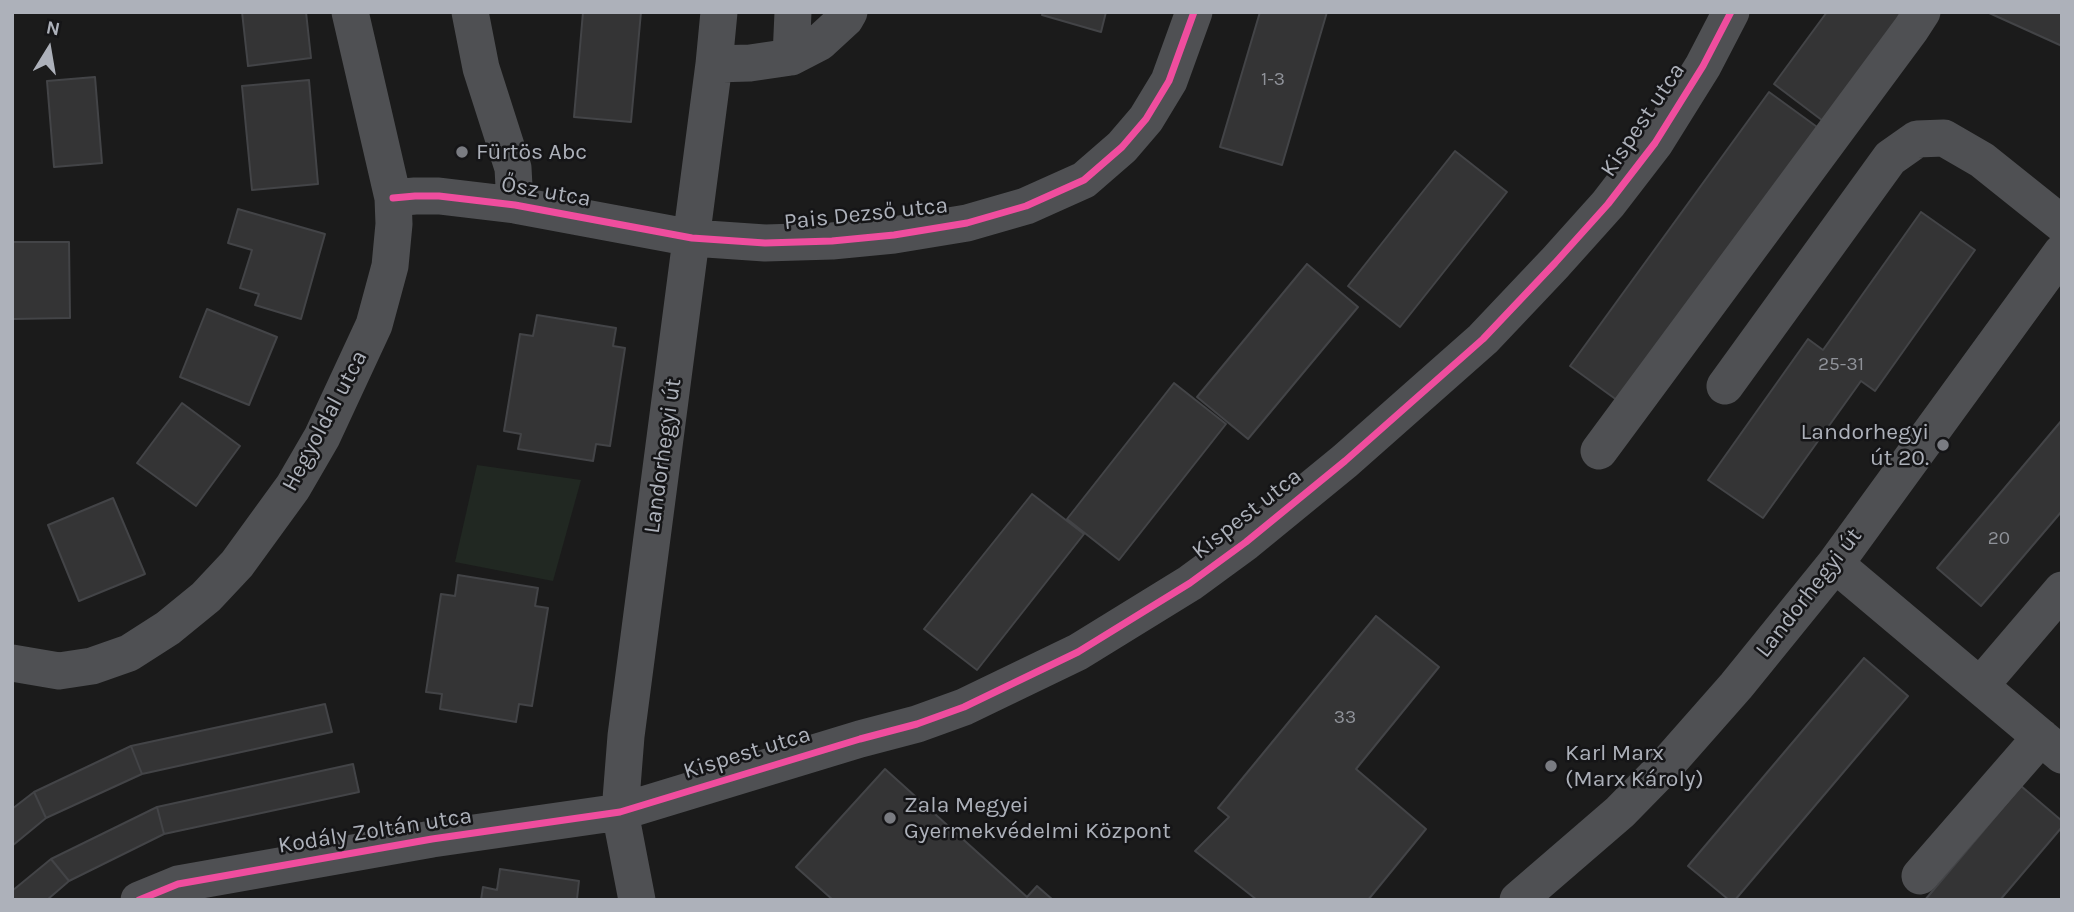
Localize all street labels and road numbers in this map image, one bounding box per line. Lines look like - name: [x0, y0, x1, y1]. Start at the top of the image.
- street label: Kispest utca: [1595, 58, 1691, 182]
- street label: Ősz utca: [499, 171, 593, 213]
- street label: Pais Dezső utca: [783, 192, 949, 236]
- street label: Hegyoldal utca: [276, 346, 374, 496]
- street label: Landorhegyi út: [638, 377, 688, 535]
- street label: Kispest utca: [1187, 463, 1307, 565]
- street label: Landorhegyi út: [1750, 523, 1868, 663]
- street label: Kispest utca: [680, 721, 814, 785]
- street label: Kodály Zoltán utca: [276, 802, 474, 860]

